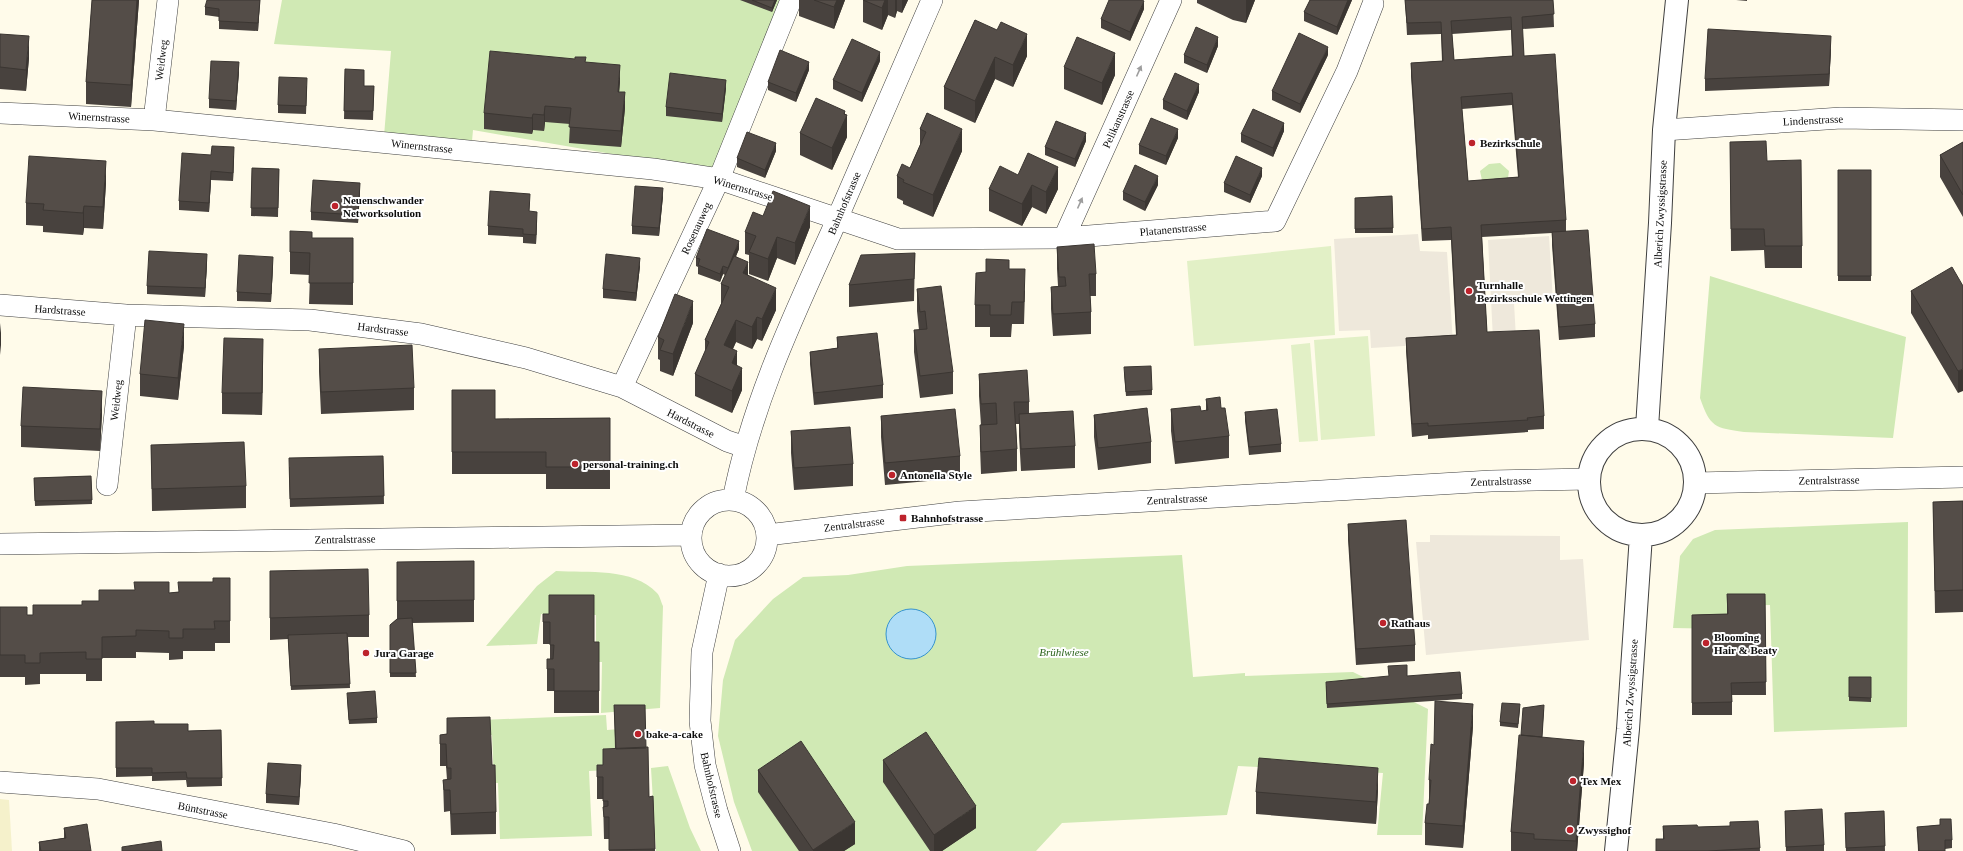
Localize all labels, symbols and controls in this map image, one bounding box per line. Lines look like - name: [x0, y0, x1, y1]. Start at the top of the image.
- street label: Weidweg: [153, 38, 170, 81]
- one-way arrow: [1136, 66, 1142, 77]
- street label: Pelikanstrasse: [1100, 88, 1136, 150]
- street label: Winernstrasse: [68, 109, 130, 125]
- street label: Lindenstrasse: [1782, 112, 1844, 128]
- street label: Winernstrasse: [391, 137, 454, 155]
- place label: Bezirkschule: [1480, 137, 1541, 149]
- marker: Bezirkschule: [1467, 138, 1477, 148]
- street label: Alberich Zwyssigstrasse: [1651, 160, 1669, 268]
- street label: Bahnhofstrasse: [825, 170, 863, 236]
- street label: Winernstrasse: [712, 173, 774, 203]
- place label: Neuenschwander Networksolution: [343, 194, 424, 219]
- one-way arrow: [1077, 197, 1083, 208]
- street label: Rosenauweg: [679, 200, 714, 256]
- marker: Neuenschwander Networksolution: [330, 201, 340, 211]
- street label: Platanenstrasse: [1139, 220, 1207, 238]
- place label: Turnhalle Bezirksschule Wettingen: [1477, 279, 1593, 304]
- marker: Turnhalle Bezirksschule Wettingen: [1464, 286, 1474, 296]
- street label: Hardstrasse: [34, 302, 86, 318]
- street label: Hardstrasse: [357, 320, 409, 338]
- street label: Weidweg: [108, 378, 124, 421]
- street label: Hardstrasse: [665, 406, 717, 440]
- place label: personal-training.ch: [583, 458, 679, 470]
- marker: personal-training.ch: [570, 459, 580, 469]
- place label: Antonella Style: [900, 469, 972, 481]
- marker: Antonella Style: [887, 470, 897, 480]
- street label: Zentralstrasse: [1798, 473, 1860, 487]
- street label: Zentralstrasse: [1470, 474, 1532, 488]
- street label: Zentralstrasse: [1146, 491, 1208, 507]
- place label: Bahnhofstrasse: [911, 512, 983, 524]
- marker: Bahnhofstrasse: [898, 513, 908, 523]
- street label: Zentralstrasse: [823, 514, 885, 534]
- street label: Zentralstrasse: [314, 532, 376, 546]
- place label: Rathaus: [1391, 617, 1431, 629]
- marker: Rathaus: [1378, 618, 1388, 628]
- place label: Blooming Hair & Beaty: [1714, 631, 1778, 656]
- marker: Blooming Hair & Beaty: [1701, 638, 1711, 648]
- street label: Alberich Zwyssigstrasse: [1620, 639, 1640, 747]
- park label: Brühlwiese: [1039, 646, 1089, 658]
- place label: Jura Garage: [374, 647, 434, 659]
- marker: Jura Garage: [361, 648, 371, 658]
- place label: bake-a-cake: [646, 728, 703, 740]
- marker: bake-a-cake: [633, 729, 643, 739]
- street label: Bahnhofstrasse: [699, 751, 725, 819]
- place label: Tex Mex: [1581, 775, 1622, 787]
- marker: Tex Mex: [1568, 776, 1578, 786]
- street label: Büntstrasse: [177, 799, 229, 821]
- place label: Zwyssighof: [1578, 824, 1632, 836]
- marker: Zwyssighof: [1565, 825, 1575, 835]

